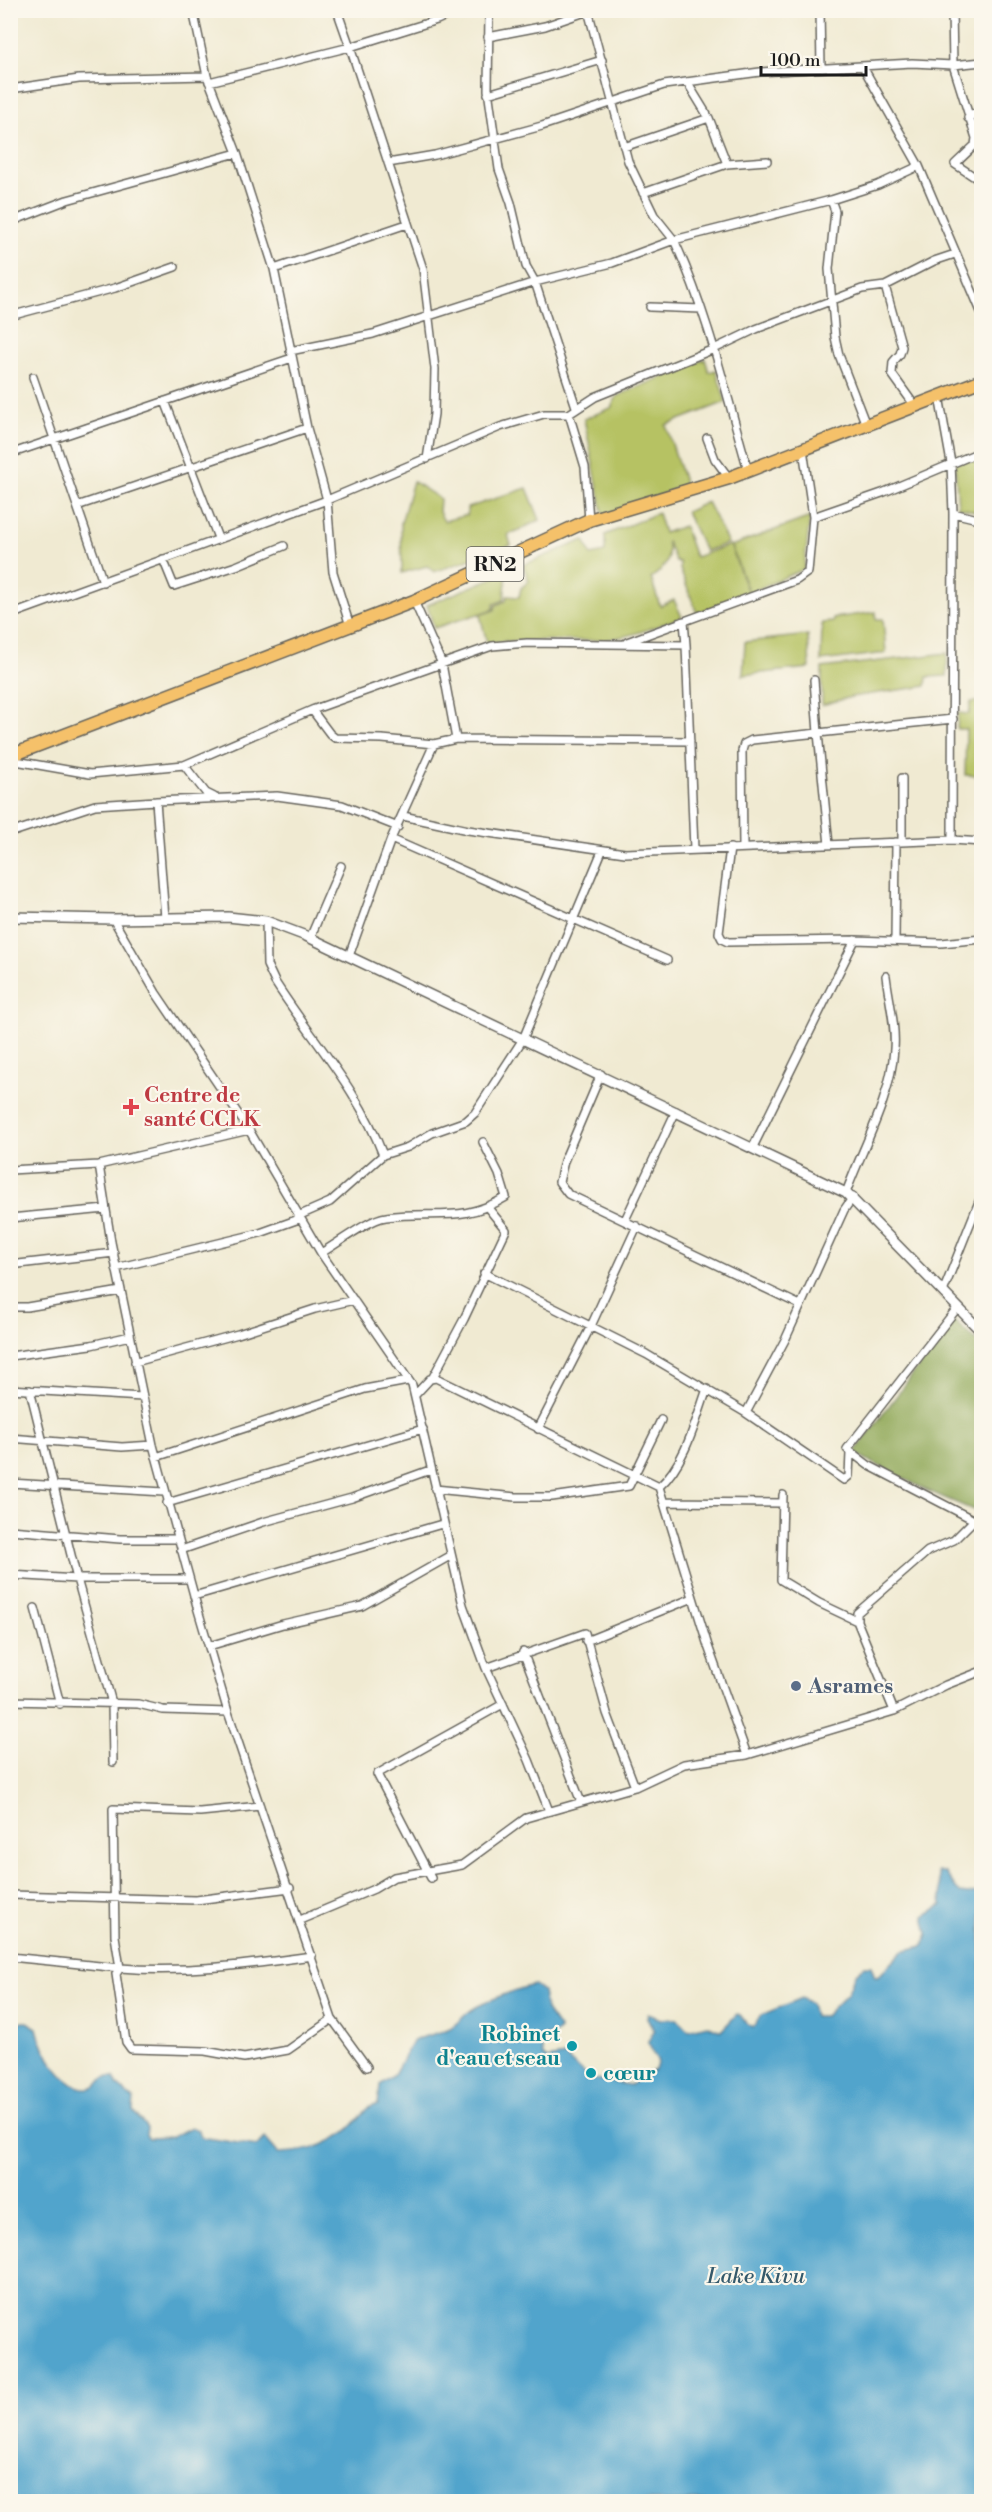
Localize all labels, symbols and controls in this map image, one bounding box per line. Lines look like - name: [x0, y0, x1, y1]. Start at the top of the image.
- scale bar: [761, 39, 866, 77]
- text: 100 m: [770, 49, 821, 72]
- road number: RN2: [466, 547, 524, 581]
- place label: Centre de santé CCLK: [144, 1083, 261, 1133]
- marker: Centre de santé CCLK: [122, 1098, 140, 1116]
- place label: Asrames: [807, 1674, 893, 1700]
- marker: Asrames: [789, 1679, 803, 1693]
- place label: Robinet d'eau et seau: [436, 2022, 561, 2072]
- marker: Robinet d'eau et seau: [565, 2039, 579, 2053]
- place label: cœur: [603, 2061, 656, 2087]
- marker: cœur: [584, 2066, 598, 2080]
- water label: Lake Kivu: [706, 2263, 805, 2290]

